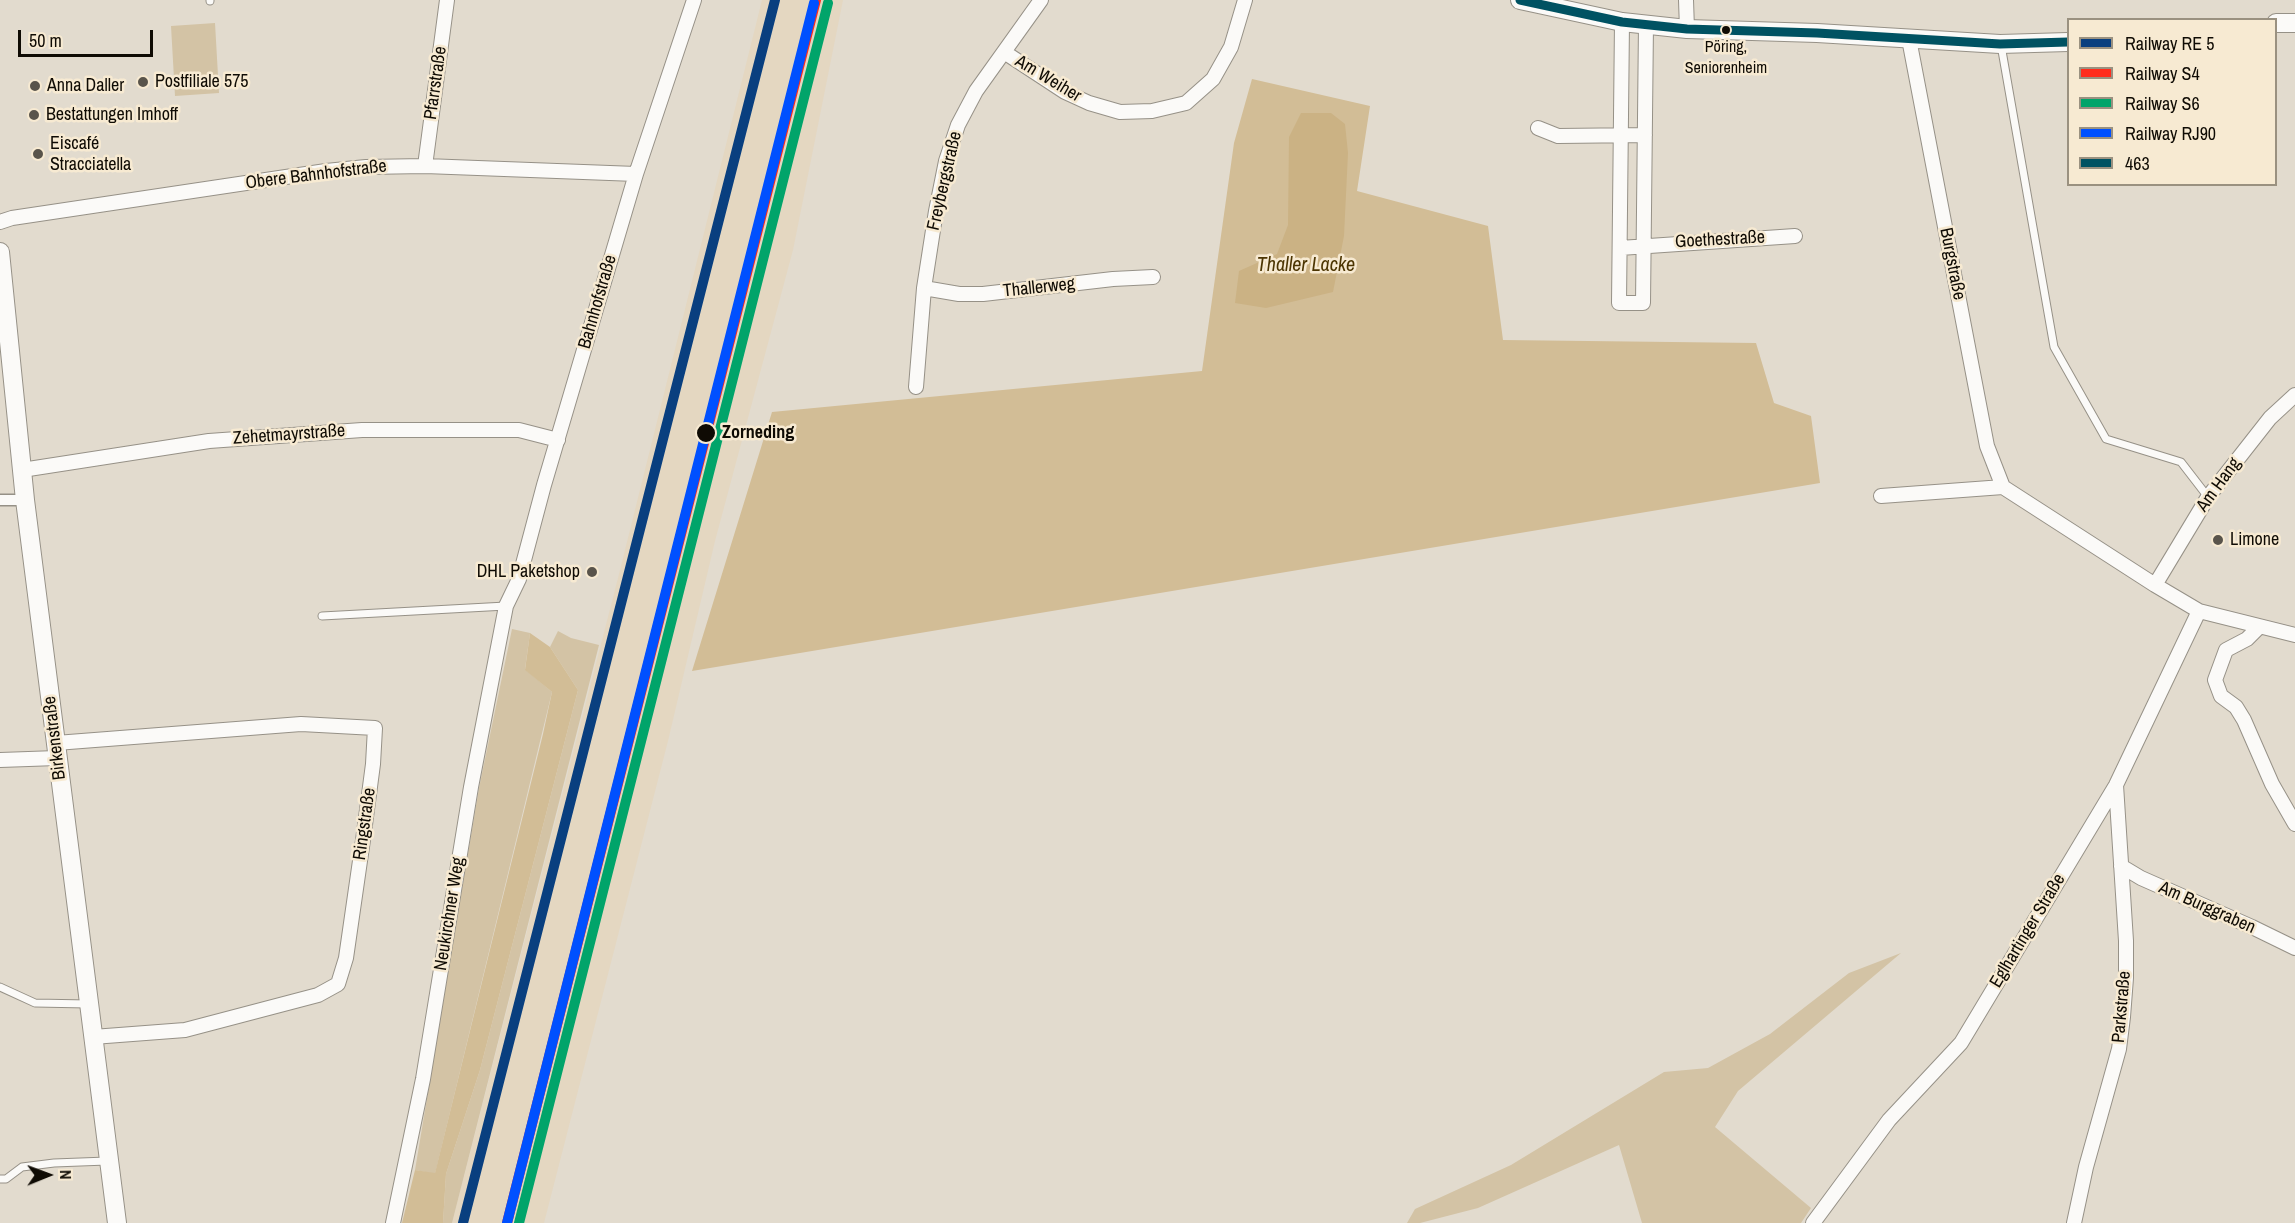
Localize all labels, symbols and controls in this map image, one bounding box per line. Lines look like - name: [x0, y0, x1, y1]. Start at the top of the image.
- scale bar: [21, 18, 156, 56]
- legend: [2067, 18, 2277, 186]
- marker: Pöring, Seniorenheim: [1720, 24, 1732, 36]
- text: 50 m: [29, 28, 62, 53]
- text: Railway RE 5: [2125, 31, 2214, 56]
- place label: Pöring, Seniorenheim: [1685, 38, 1767, 76]
- street label: Pfarrstraße: [420, 45, 452, 121]
- street label: Am Weiher: [1011, 51, 1085, 107]
- text: Railway S4: [2125, 61, 2200, 86]
- place label: Postfiliale 575: [155, 71, 249, 93]
- place label: Anna Daller: [47, 75, 124, 97]
- marker: Postfiliale 575: [136, 75, 150, 89]
- marker: Anna Daller: [28, 79, 42, 93]
- text: Railway S6: [2125, 91, 2200, 116]
- place label: Bestattungen Imhoff: [46, 104, 178, 126]
- marker: Bestattungen Imhoff: [27, 108, 41, 122]
- text: Railway RJ90: [2125, 121, 2216, 146]
- street label: Freybergstraße: [923, 129, 967, 233]
- place label: Eiscafé Stracciatella: [50, 133, 131, 176]
- marker: Eiscafé Stracciatella: [31, 147, 45, 161]
- text: 463: [2125, 151, 2150, 176]
- street label: Obere Bahnhofstraße: [244, 156, 388, 194]
- street label: Burgstraße: [1934, 226, 1970, 302]
- street label: Goethestraße: [1674, 227, 1766, 253]
- street label: Bahnhofstraße: [574, 252, 622, 352]
- water label: Thaller Lacke: [1257, 254, 1355, 278]
- street label: Thallerweg: [1002, 273, 1076, 303]
- street label: Zehetmayrstraße: [232, 420, 346, 450]
- marker: Zorneding: [695, 422, 717, 444]
- place label: Zorneding: [722, 422, 794, 444]
- street label: Am Hang: [2192, 454, 2246, 516]
- place label: Limone: [2230, 529, 2279, 551]
- marker: Limone: [2211, 533, 2225, 547]
- place label: DHL Paketshop: [477, 561, 580, 583]
- marker: DHL Paketshop: [585, 565, 599, 579]
- street label: Birkenstraße: [39, 695, 71, 781]
- street label: Ringstraße: [349, 786, 381, 862]
- street label: Neukirchner Weg: [430, 856, 470, 972]
- street label: Eglhartinger Straße: [1986, 870, 2070, 992]
- street label: Am Burggraben: [2155, 877, 2259, 939]
- street label: Parkstraße: [2108, 970, 2136, 1044]
- north arrow: [18, 1145, 78, 1205]
- text: N: [55, 1170, 77, 1180]

